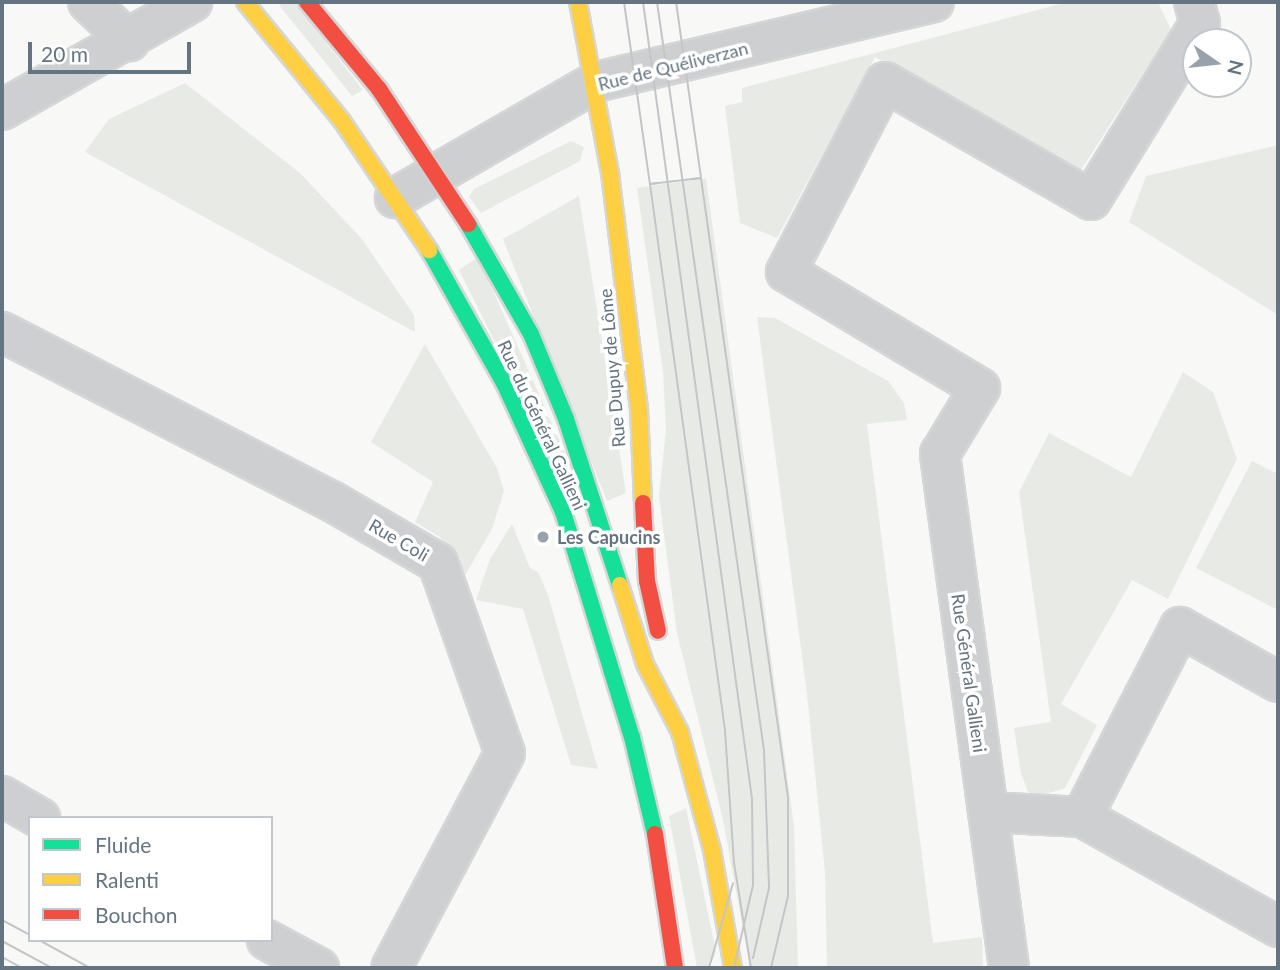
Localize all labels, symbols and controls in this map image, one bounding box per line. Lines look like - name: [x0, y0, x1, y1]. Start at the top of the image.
- scale bar: [32, 28, 194, 72]
- north arrow: [1182, 28, 1252, 98]
- street label: Rue de Quéliverzan: [596, 37, 750, 95]
- text: 20 m: [41, 41, 88, 66]
- text: N: [1223, 58, 1249, 78]
- street label: Rue Dupuy de Lôme: [594, 287, 630, 449]
- street label: Rue du Général Gallieni: [493, 337, 591, 513]
- street label: Rue Coli: [365, 514, 433, 566]
- place label: Les Capucins: [557, 526, 661, 548]
- marker: Les Capucins: [535, 529, 551, 545]
- street label: Rue Général Gallieni: [947, 592, 991, 754]
- legend: [28, 816, 273, 942]
- text: Fluide: [95, 832, 151, 857]
- text: Ralenti: [95, 867, 159, 892]
- text: Bouchon: [95, 902, 177, 927]

